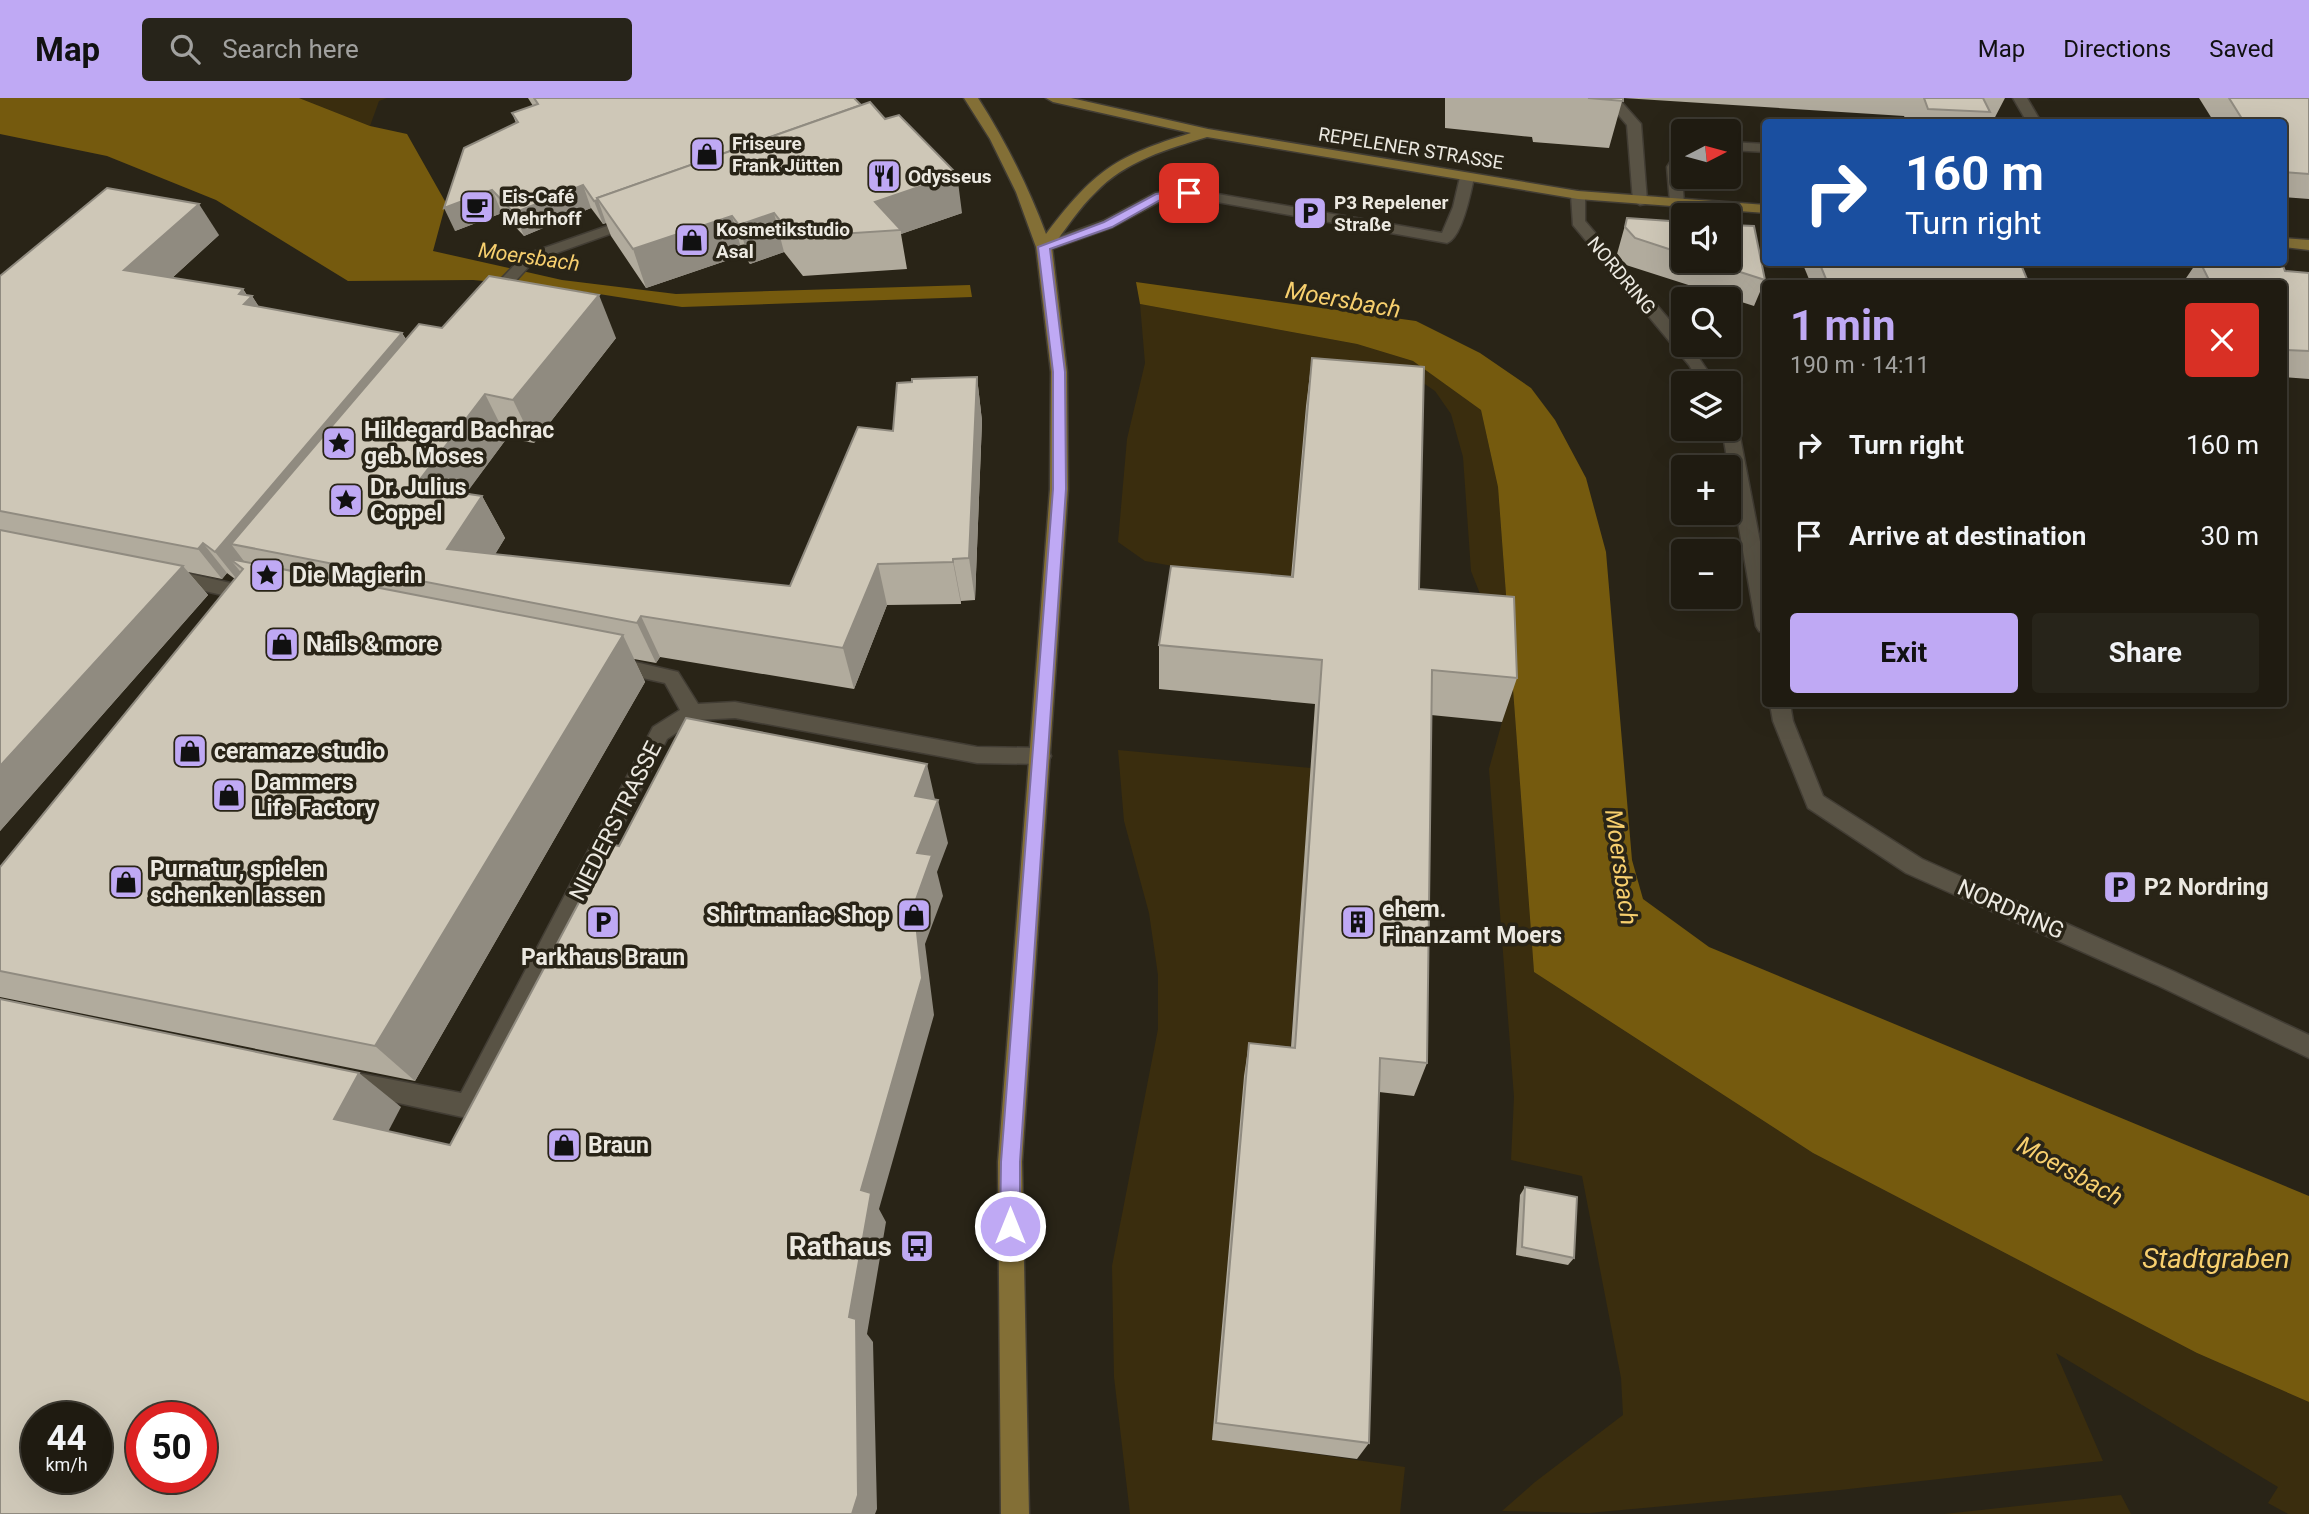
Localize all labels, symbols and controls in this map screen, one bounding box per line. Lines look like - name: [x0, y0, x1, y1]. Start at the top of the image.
- search box: [142, 18, 632, 81]
- text: Map: [35, 30, 100, 69]
- icon: search: [166, 30, 204, 68]
- text: Search here: [222, 34, 359, 64]
- text: Map: [1978, 35, 2025, 63]
- text: Directions: [2063, 35, 2171, 63]
- text: Saved: [2209, 35, 2274, 63]
- north arrow: [1671, 119, 1741, 189]
- map controls: [1671, 119, 1741, 609]
- street label: REPELENER STRASSE: [1317, 122, 1505, 175]
- place label: Friseure Frank Jütten: [732, 132, 840, 177]
- shop icon: Friseure Frank Jütten: [688, 135, 726, 173]
- text: 160 m: [1905, 145, 2044, 202]
- icon: right: [1790, 147, 1881, 238]
- restaurant icon: Odysseus: [865, 157, 903, 195]
- pin: [1159, 163, 1219, 223]
- place label: Odysseus: [908, 165, 992, 188]
- icon: arrive: [1170, 174, 1208, 212]
- place label: Eis-Café Mehrhoff: [502, 185, 582, 230]
- cafe icon: Eis-Café Mehrhoff: [458, 188, 496, 226]
- place label: P3 Repelener Straße: [1334, 191, 1448, 236]
- parking icon: P3 Repelener Straße: [1291, 194, 1329, 232]
- button: sound: [1671, 203, 1741, 273]
- text: Turn right: [1905, 204, 2041, 242]
- place label: Kosmetikstudio Asal: [716, 218, 850, 263]
- shop icon: Kosmetikstudio Asal: [673, 221, 711, 259]
- street label: NORDRING: [1583, 232, 1661, 319]
- water label: Moersbach: [477, 238, 581, 276]
- water label: Moersbach: [1283, 276, 1403, 324]
- button: search: [1671, 287, 1741, 357]
- text: 1 min: [1790, 301, 1896, 350]
- button: close: [2185, 303, 2259, 377]
- text: 190 m · 14:11: [1790, 352, 1929, 379]
- button: layers: [1671, 371, 1741, 441]
- place label: Hildegard Bachrac geb. Moses: [364, 417, 554, 470]
- place icon: Hildegard Bachrac geb. Moses: [320, 424, 358, 462]
- icon: right: [1790, 426, 1828, 464]
- text: Turn right: [1849, 430, 1964, 460]
- text: 160 m: [2186, 430, 2259, 460]
- button: +: [1671, 455, 1741, 525]
- place label: Dr. Julius Coppel: [370, 474, 467, 527]
- place icon: Dr. Julius Coppel: [327, 481, 365, 519]
- icon: arrive: [1790, 517, 1828, 555]
- text: Arrive at destination: [1849, 521, 2086, 551]
- text: 30 m: [2201, 521, 2259, 551]
- button: −: [1671, 539, 1741, 609]
- place icon: Die Magierin: [248, 556, 286, 594]
- place label: Die Magierin: [292, 562, 423, 589]
- button: Exit: [1790, 613, 2018, 693]
- button: Share: [2032, 613, 2259, 693]
- shop icon: Nails & more: [263, 625, 301, 663]
- place label: Nails & more: [306, 631, 439, 658]
- shop icon: ceramaze studio: [171, 732, 209, 770]
- street label: NIEDERSTRASSE: [564, 737, 667, 905]
- place label: ceramaze studio: [214, 738, 385, 765]
- place label: Dammers Life Factory: [254, 769, 376, 822]
- shop icon: Dammers Life Factory: [210, 776, 248, 814]
- water label: Moersbach: [1599, 807, 1643, 927]
- place label: Purnatur, spielen schenken lassen: [150, 856, 325, 909]
- shop icon: Purnatur, spielen schenken lassen: [107, 863, 145, 901]
- parking icon: P2 Nordring: [2101, 868, 2139, 906]
- street label: NORDRING: [1953, 874, 2068, 945]
- place label: P2 Nordring: [2144, 874, 2269, 901]
- shop icon: Shirtmaniac Shop: [895, 896, 933, 934]
- place label: ehem. Finanzamt Moers: [1382, 896, 1562, 949]
- place label: Shirtmaniac Shop: [706, 902, 890, 929]
- parking icon: Parkhaus Braun: [584, 903, 622, 941]
- building icon: ehem. Finanzamt Moers: [1339, 903, 1377, 941]
- place label: Parkhaus Braun: [521, 944, 685, 971]
- shop icon: Braun: [545, 1126, 583, 1164]
- water label: Moersbach: [2012, 1130, 2128, 1212]
- place label: Braun: [588, 1132, 649, 1159]
- position arrow: [973, 1189, 1047, 1263]
- bus stop icon: Rathaus: [898, 1227, 936, 1265]
- place label: Rathaus: [789, 1230, 892, 1263]
- water label: Stadtgraben: [2142, 1242, 2290, 1275]
- speed limit sign: 50: [126, 1402, 217, 1493]
- text: 44: [46, 1418, 87, 1459]
- text: km/h: [45, 1454, 88, 1475]

